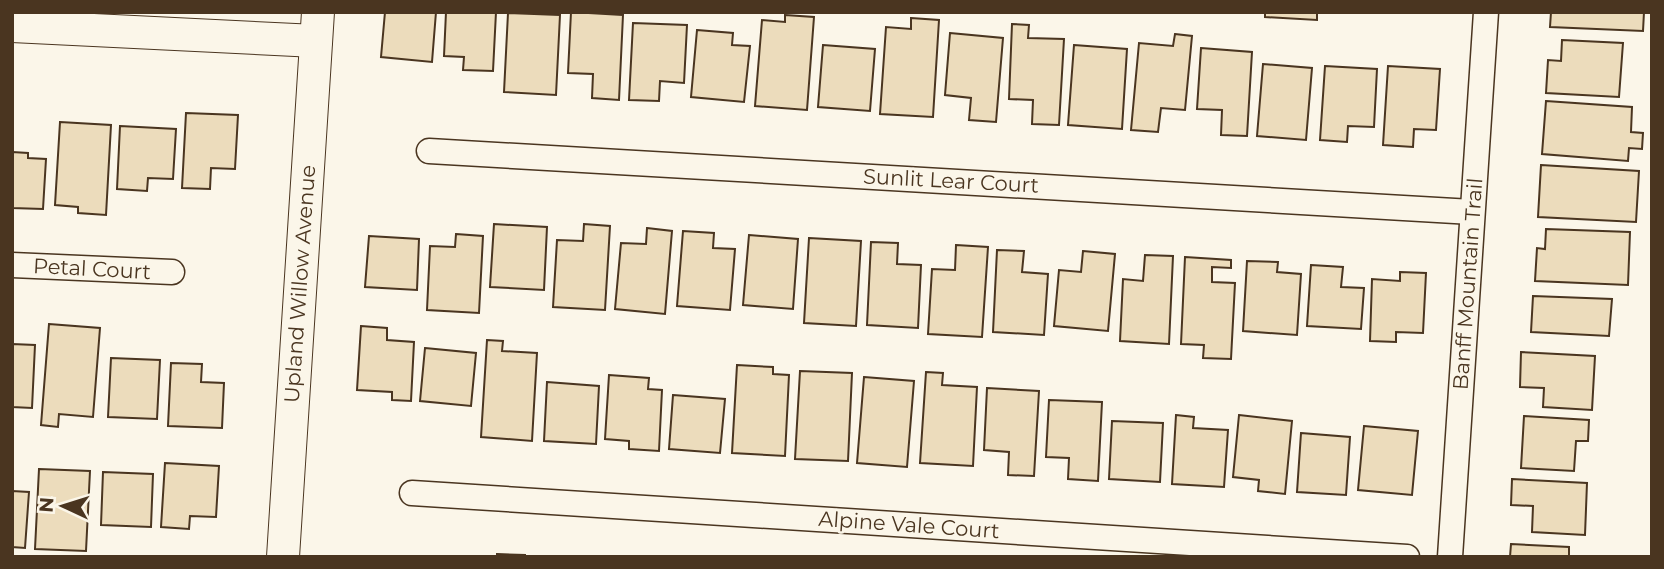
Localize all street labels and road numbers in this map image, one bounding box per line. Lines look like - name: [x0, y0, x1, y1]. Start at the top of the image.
- street label: Sunlit Lear Court: [862, 163, 1040, 198]
- street label: Upland Willow Avenue: [279, 164, 320, 404]
- street label: Banff Mountain Trail: [1448, 177, 1487, 391]
- street label: Petal Court: [32, 253, 152, 284]
- street label: Alpine Vale Court: [818, 506, 1001, 543]

